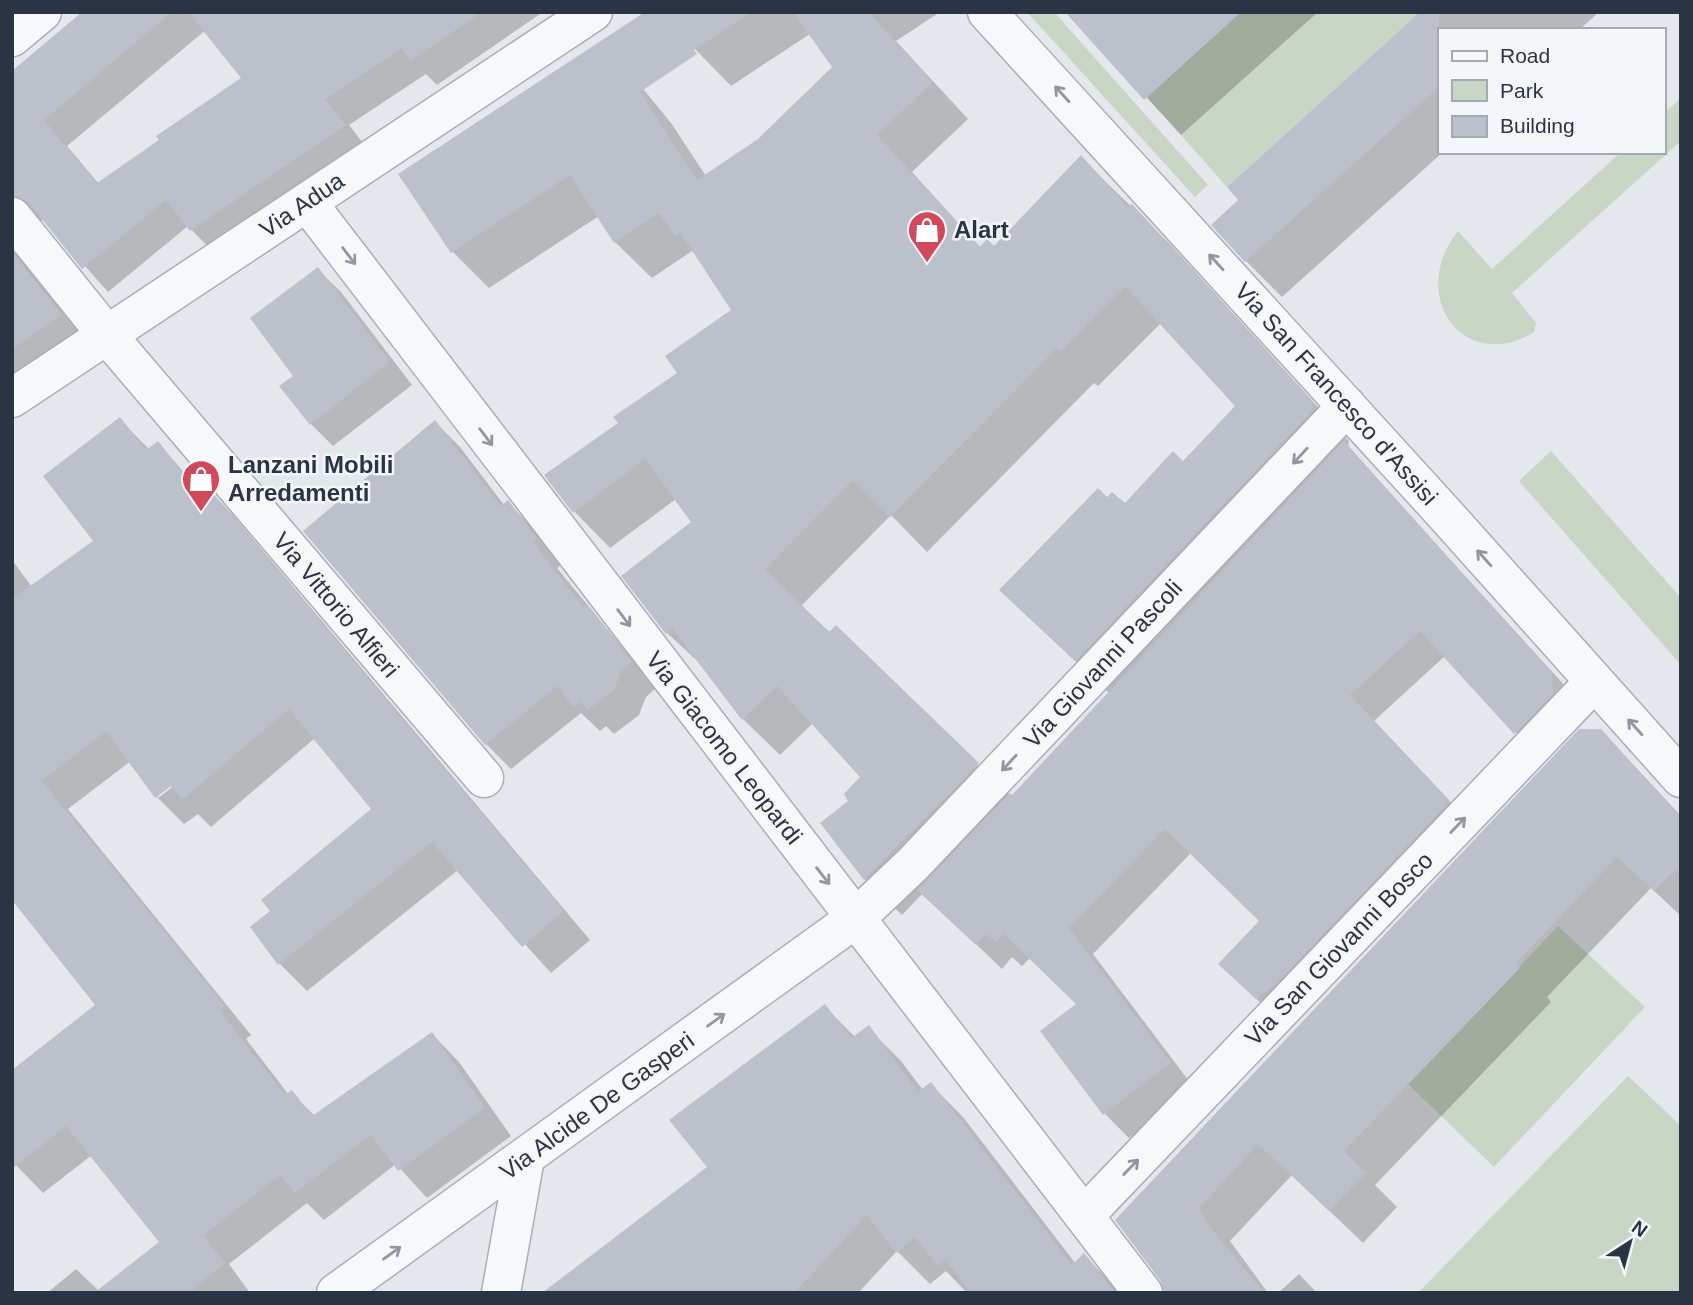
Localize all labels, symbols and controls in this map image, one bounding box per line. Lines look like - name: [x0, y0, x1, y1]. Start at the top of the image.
- legend: [1438, 28, 1665, 154]
- text: Road: [1500, 44, 1550, 67]
- text: Park: [1500, 79, 1544, 102]
- one-way arrow: [1054, 86, 1071, 103]
- text: Building: [1500, 114, 1575, 137]
- street label: Via Adua: [255, 166, 349, 243]
- shop icon: Alart: [906, 209, 948, 264]
- place label: Alart: [954, 216, 1009, 243]
- one-way arrow: [341, 247, 356, 265]
- one-way arrow: [1208, 253, 1224, 271]
- street label: Via San Francesco d'Assisi: [1229, 277, 1443, 510]
- one-way arrow: [479, 428, 494, 446]
- one-way arrow: [1292, 447, 1309, 464]
- place label: Lanzani Mobili Arredamenti: [228, 451, 393, 506]
- shop icon: Lanzani Mobili Arredamenti: [180, 458, 222, 513]
- street label: Via Vittorio Alfieri: [268, 527, 405, 683]
- one-way arrow: [1476, 549, 1492, 567]
- street label: Via Giovanni Pascoli: [1018, 574, 1187, 753]
- one-way arrow: [616, 609, 631, 628]
- street label: Via Giacomo Leopardi: [641, 646, 808, 849]
- one-way arrow: [1627, 719, 1643, 737]
- one-way arrow: [1000, 754, 1017, 771]
- one-way arrow: [1449, 817, 1466, 834]
- street label: Via San Giovanni Bosco: [1239, 846, 1438, 1051]
- one-way arrow: [816, 866, 831, 885]
- one-way arrow: [706, 1013, 725, 1028]
- street label: Via Alcide De Gasperi: [495, 1026, 699, 1185]
- one-way arrow: [1123, 1159, 1140, 1176]
- north arrow: [1595, 1207, 1665, 1277]
- text: N: [1628, 1216, 1651, 1241]
- one-way arrow: [382, 1246, 401, 1260]

